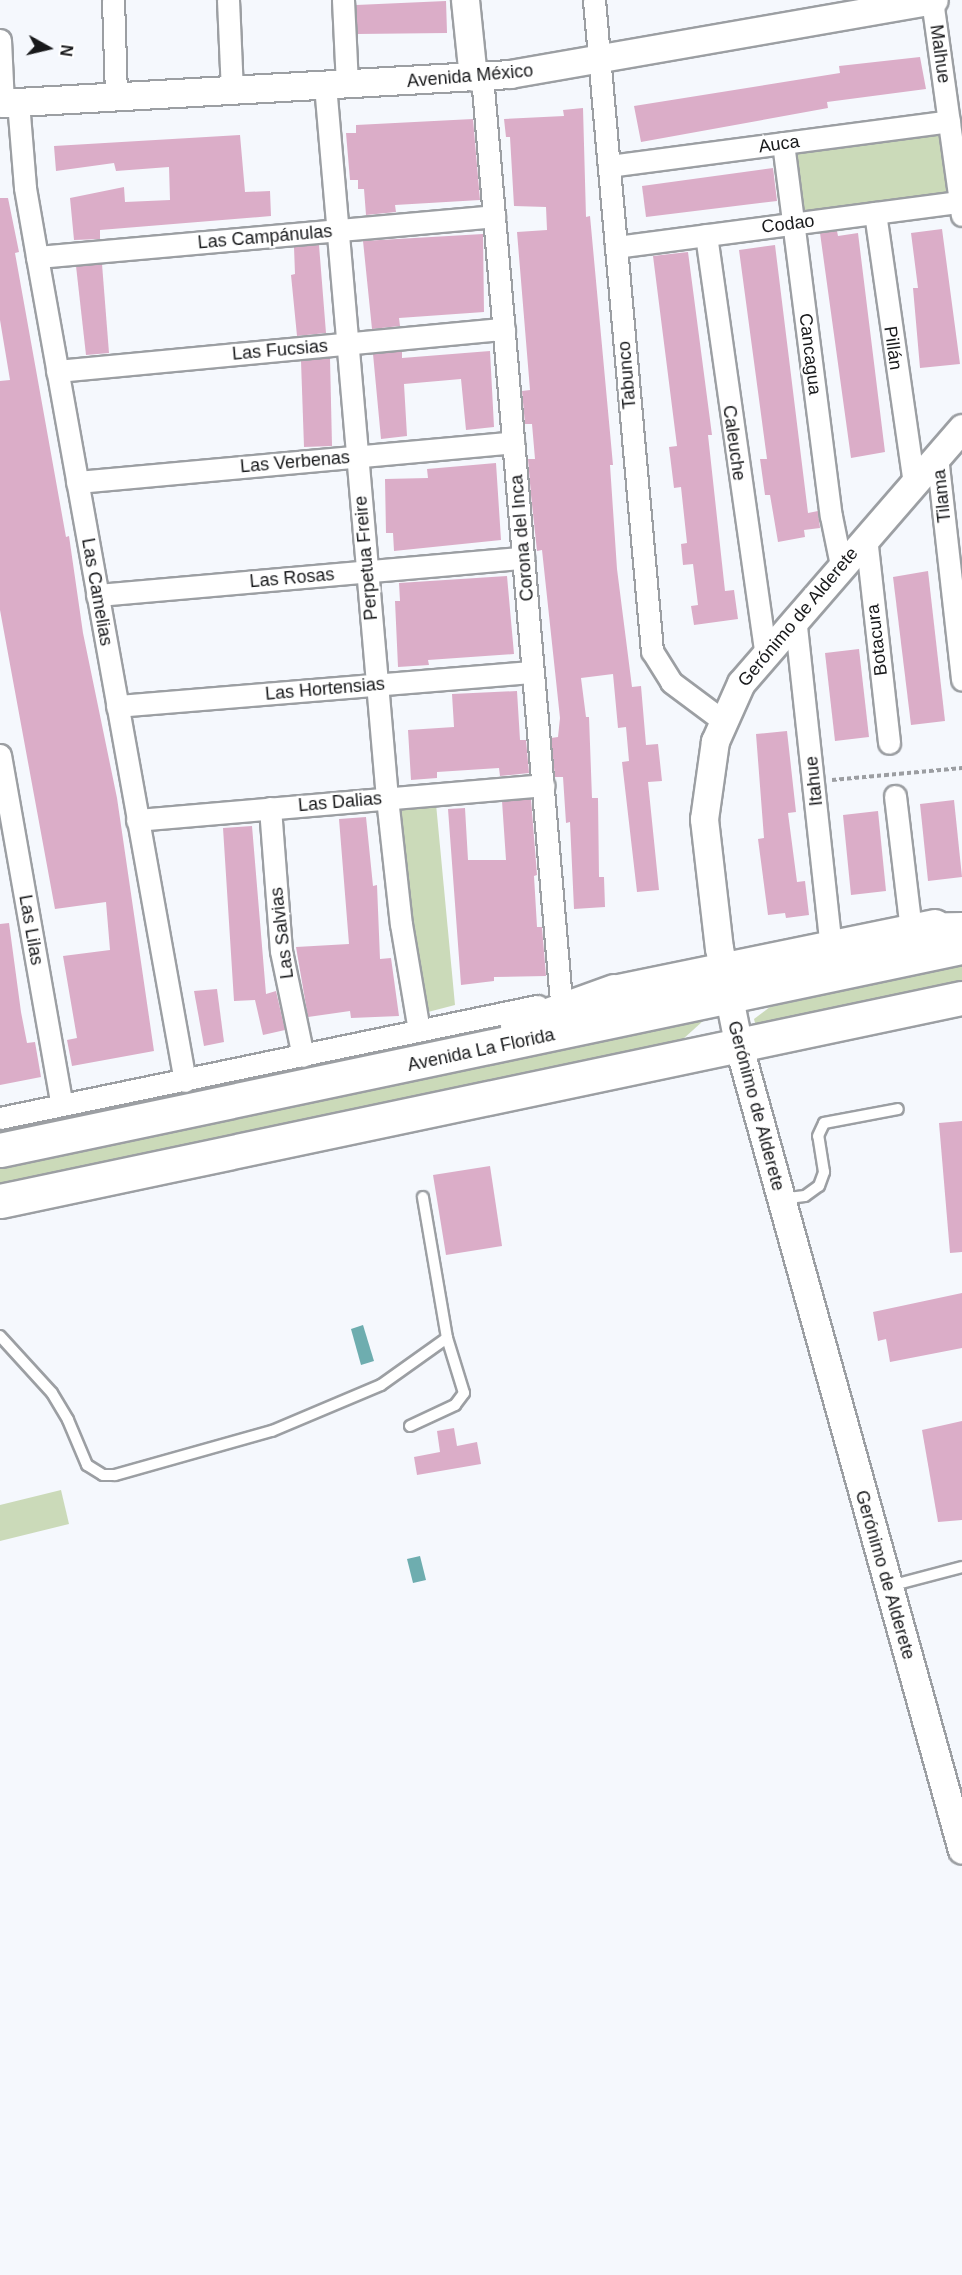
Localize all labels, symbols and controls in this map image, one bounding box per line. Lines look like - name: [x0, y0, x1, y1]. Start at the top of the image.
- north arrow: [18, 18, 78, 78]
- street label: Malhue: [925, 23, 955, 85]
- text: N: [57, 44, 76, 57]
- street label: Avenida México: [406, 60, 534, 92]
- street label: Auca: [757, 130, 801, 158]
- street label: Codao: [760, 210, 816, 238]
- street label: Las Campánulas: [197, 220, 333, 254]
- street label: Cancagua: [794, 312, 826, 396]
- street label: Pillán: [879, 325, 907, 371]
- street label: Las Fucsias: [231, 335, 329, 365]
- street label: Tabunco: [613, 340, 641, 410]
- street label: Caleuche: [718, 404, 750, 482]
- street label: Las Verbenas: [239, 446, 351, 478]
- street label: Tilama: [928, 468, 956, 524]
- street label: Corona del Inca: [506, 474, 538, 602]
- street label: Perpetua Freire: [350, 495, 382, 621]
- street label: Las Camelias: [77, 536, 117, 648]
- street label: Gerónimo de Alderete: [733, 543, 863, 691]
- street label: Las Rosas: [249, 564, 335, 592]
- street label: Botacura: [862, 603, 892, 677]
- street label: Las Hortensias: [264, 673, 386, 705]
- street label: Itahue: [801, 755, 827, 807]
- street label: Las Dalias: [297, 788, 383, 816]
- street label: Las Salvias: [266, 886, 298, 980]
- street label: Las Lilas: [14, 893, 48, 967]
- street label: Gerónimo de Alderete: [723, 1018, 789, 1194]
- street label: Avenida La Florida: [406, 1024, 556, 1076]
- street label: Gerónimo de Alderete: [850, 1487, 920, 1663]

